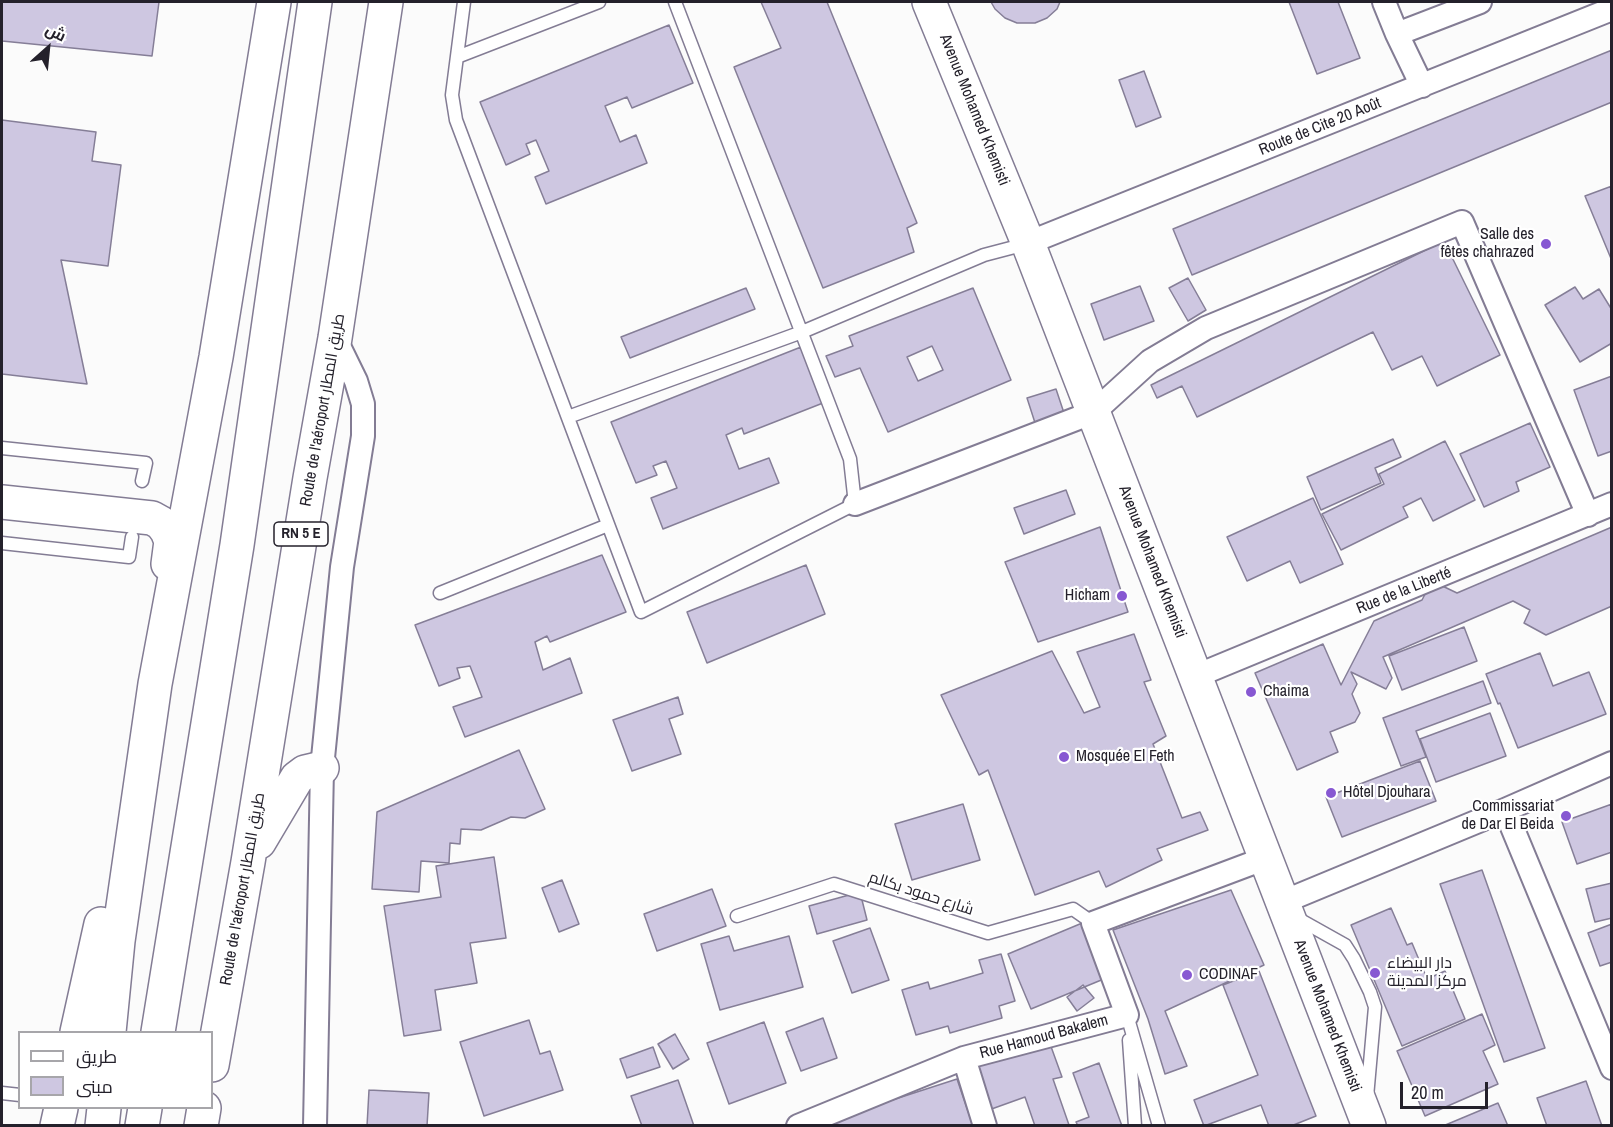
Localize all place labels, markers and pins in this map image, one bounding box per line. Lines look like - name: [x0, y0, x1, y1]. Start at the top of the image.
- place label: Salle des fêtes chahrazed: [1441, 225, 1534, 263]
- marker: Salle des fêtes chahrazed: [1539, 237, 1553, 251]
- place label: Hicham: [1065, 586, 1110, 606]
- marker: Hicham: [1115, 589, 1129, 603]
- place label: Chaima: [1263, 682, 1309, 702]
- marker: Chaima: [1244, 685, 1258, 699]
- place label: Mosquée El Feth: [1076, 747, 1175, 767]
- marker: Mosquée El Feth: [1057, 750, 1071, 764]
- place label: Hôtel Djouhara: [1343, 783, 1431, 803]
- marker: Hôtel Djouhara: [1324, 786, 1338, 800]
- place label: Commissariat de Dar El Beida: [1461, 797, 1554, 835]
- marker: Commissariat de Dar El Beida: [1559, 809, 1573, 823]
- place label: دار البيضاء مركز المدينة: [1387, 954, 1467, 992]
- place label: CODINAF: [1199, 965, 1258, 985]
- marker: دار البيضاء مركز المدينة: [1368, 966, 1382, 980]
- marker: CODINAF: [1180, 968, 1194, 982]

